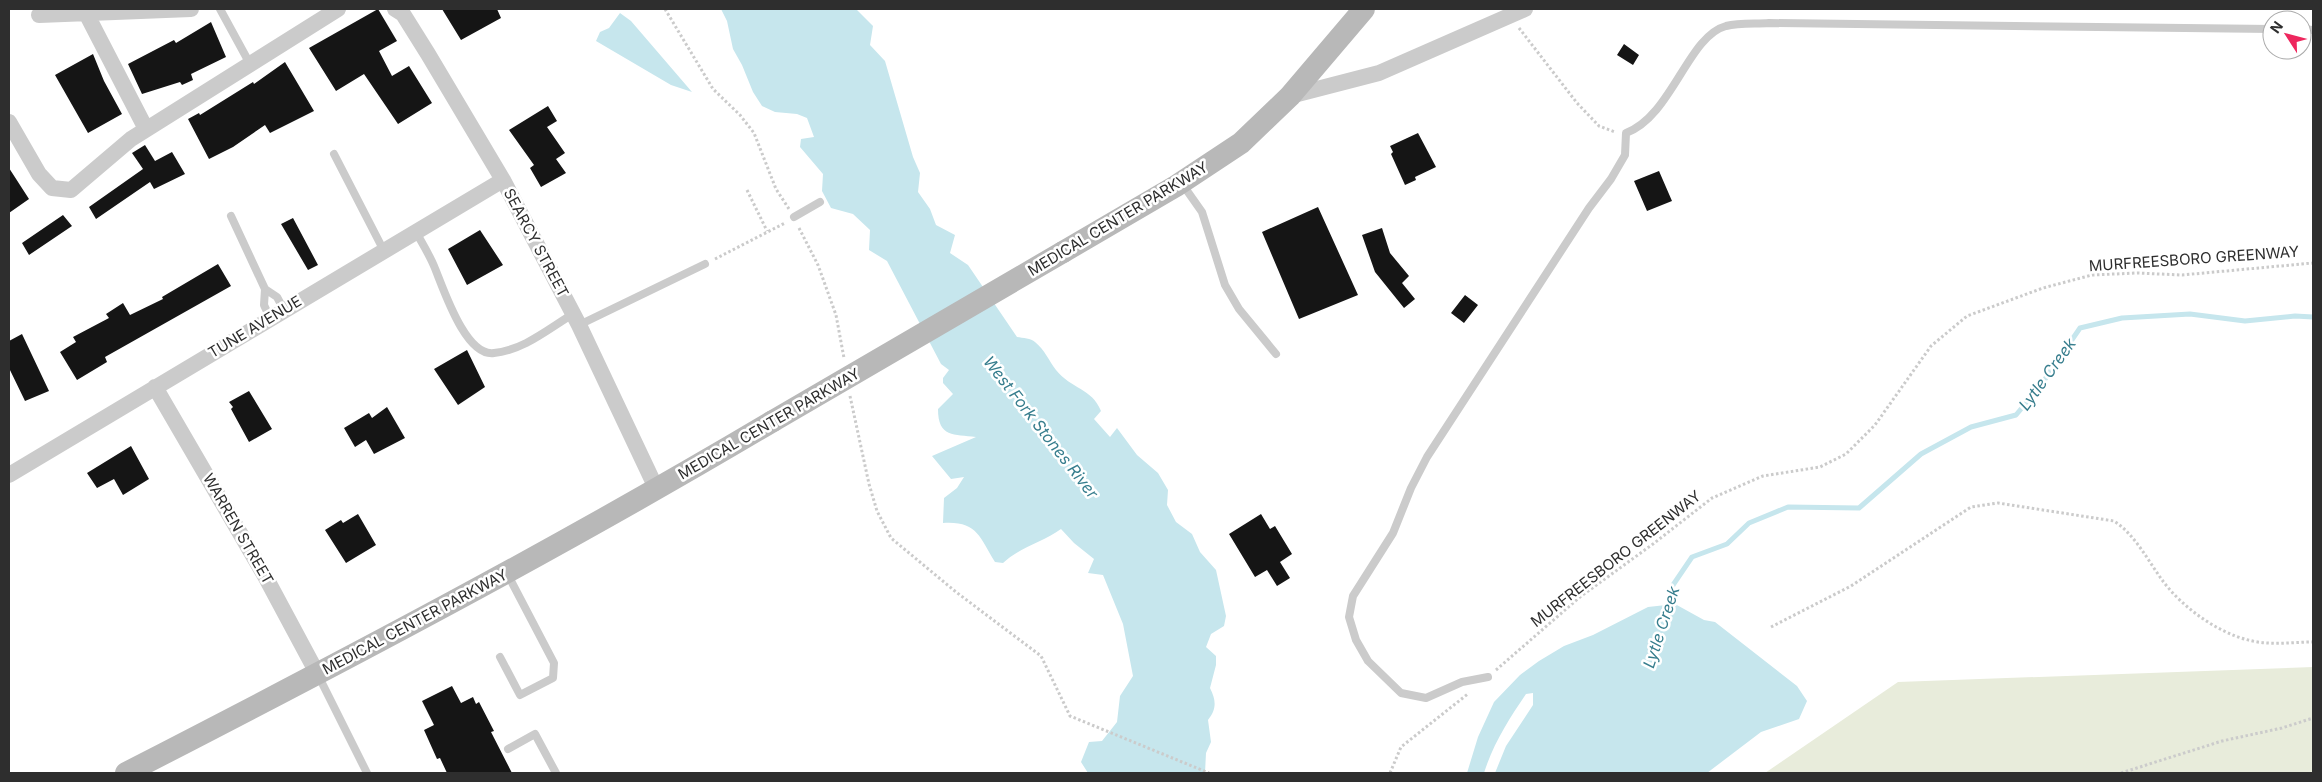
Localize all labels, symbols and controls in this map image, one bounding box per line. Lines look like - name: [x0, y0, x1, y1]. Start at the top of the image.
- north arrow: [2262, 10, 2312, 60]
- text: N: [2266, 18, 2286, 36]
- street label: MEDICAL CENTER PARKWAY: [1024, 157, 1211, 280]
- street label: SEARCY STREET: [500, 185, 573, 301]
- street label: MURFREESBORO GREENWAY: [2088, 242, 2300, 275]
- street label: TUNE AVENUE: [205, 291, 305, 362]
- water label: Lytle Creek: [2014, 334, 2080, 414]
- water label: West Fork Stones River: [979, 352, 1103, 503]
- street label: MEDICAL CENTER PARKWAY: [674, 364, 863, 484]
- street label: WARREN STREET: [199, 470, 278, 588]
- street label: MURFREESBORO GREENWAY: [1527, 486, 1705, 631]
- street label: MEDICAL CENTER PARKWAY: [319, 565, 511, 679]
- water label: Lytle Creek: [1638, 583, 1684, 670]

